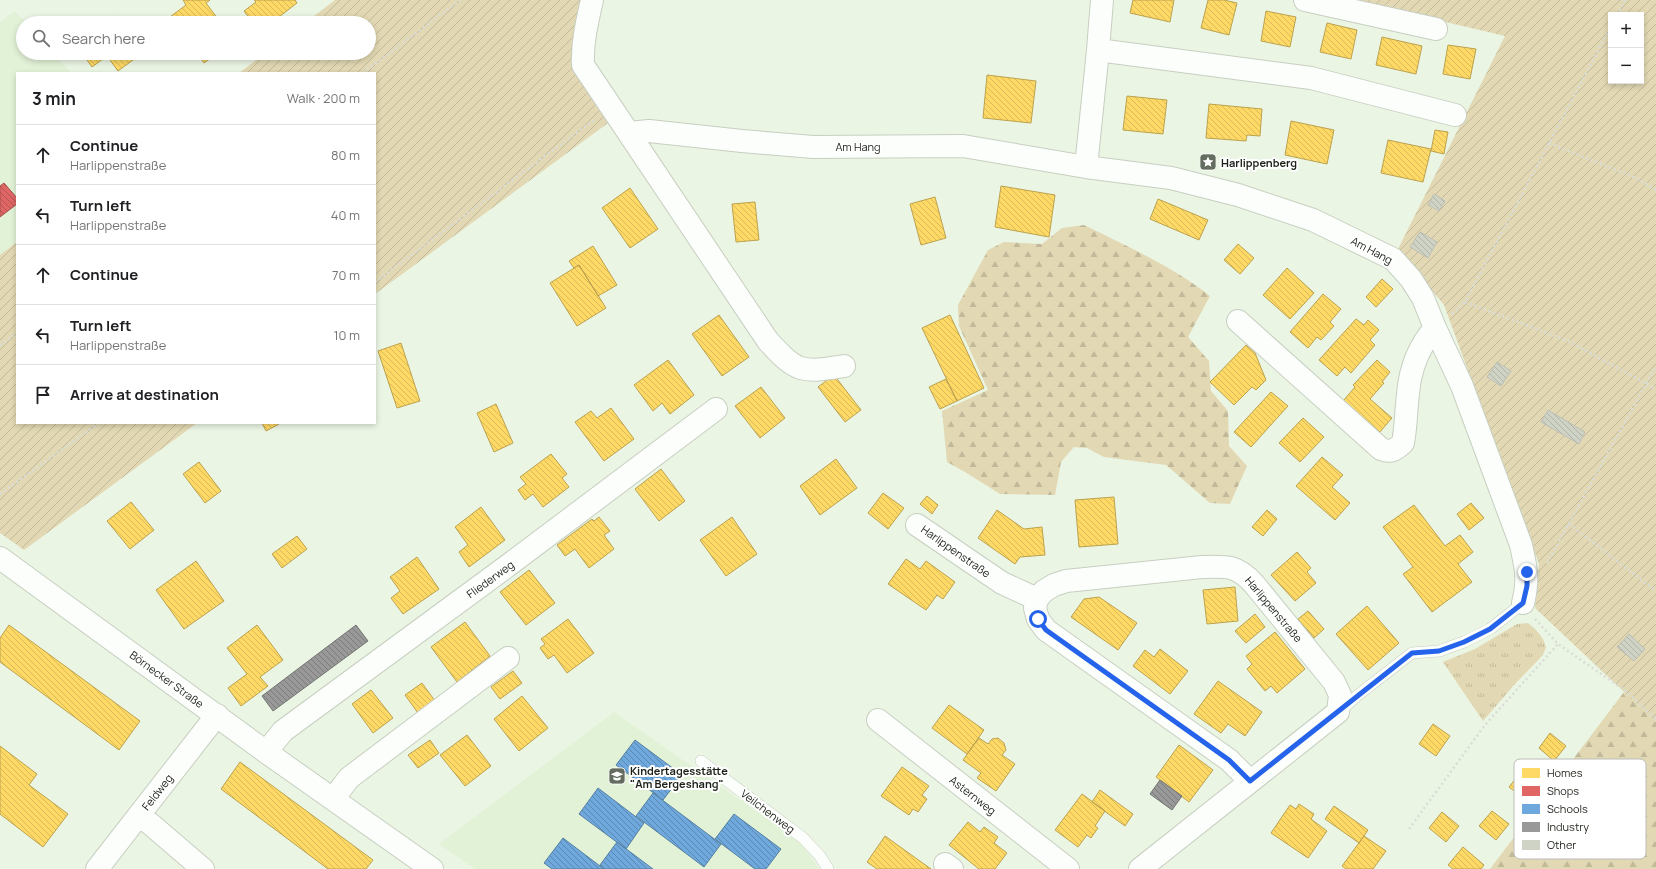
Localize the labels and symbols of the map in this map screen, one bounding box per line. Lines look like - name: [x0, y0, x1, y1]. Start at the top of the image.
- street label: Am Hang: [835, 139, 881, 154]
- place icon: Harlippenberg: [1198, 152, 1218, 172]
- place label: Harlippenberg: [1221, 155, 1297, 170]
- street label: Am Hang: [1349, 233, 1395, 267]
- street label: Harlippenstraße: [918, 521, 994, 581]
- street label: Fliederweg: [463, 557, 517, 601]
- route end: [1518, 563, 1536, 581]
- street label: Harlippenstraße: [1242, 573, 1306, 646]
- route start: [1029, 610, 1047, 628]
- street label: Börnecker Straße: [127, 647, 208, 711]
- legend: [1514, 759, 1646, 859]
- place label: Kindertagesstätte "Am Bergeshang": [630, 763, 728, 791]
- text: Homes: [1547, 765, 1583, 780]
- school or university icon: Kindertagesstätte "Am Bergeshang": [607, 766, 627, 786]
- street label: Feldweg: [138, 771, 176, 813]
- street label: Asternweg: [947, 772, 999, 818]
- text: Shops: [1547, 783, 1579, 798]
- street label: Veilchenweg: [738, 786, 798, 836]
- text: Schools: [1547, 801, 1588, 816]
- text: Industry: [1547, 819, 1589, 834]
- text: Other: [1547, 837, 1576, 852]

